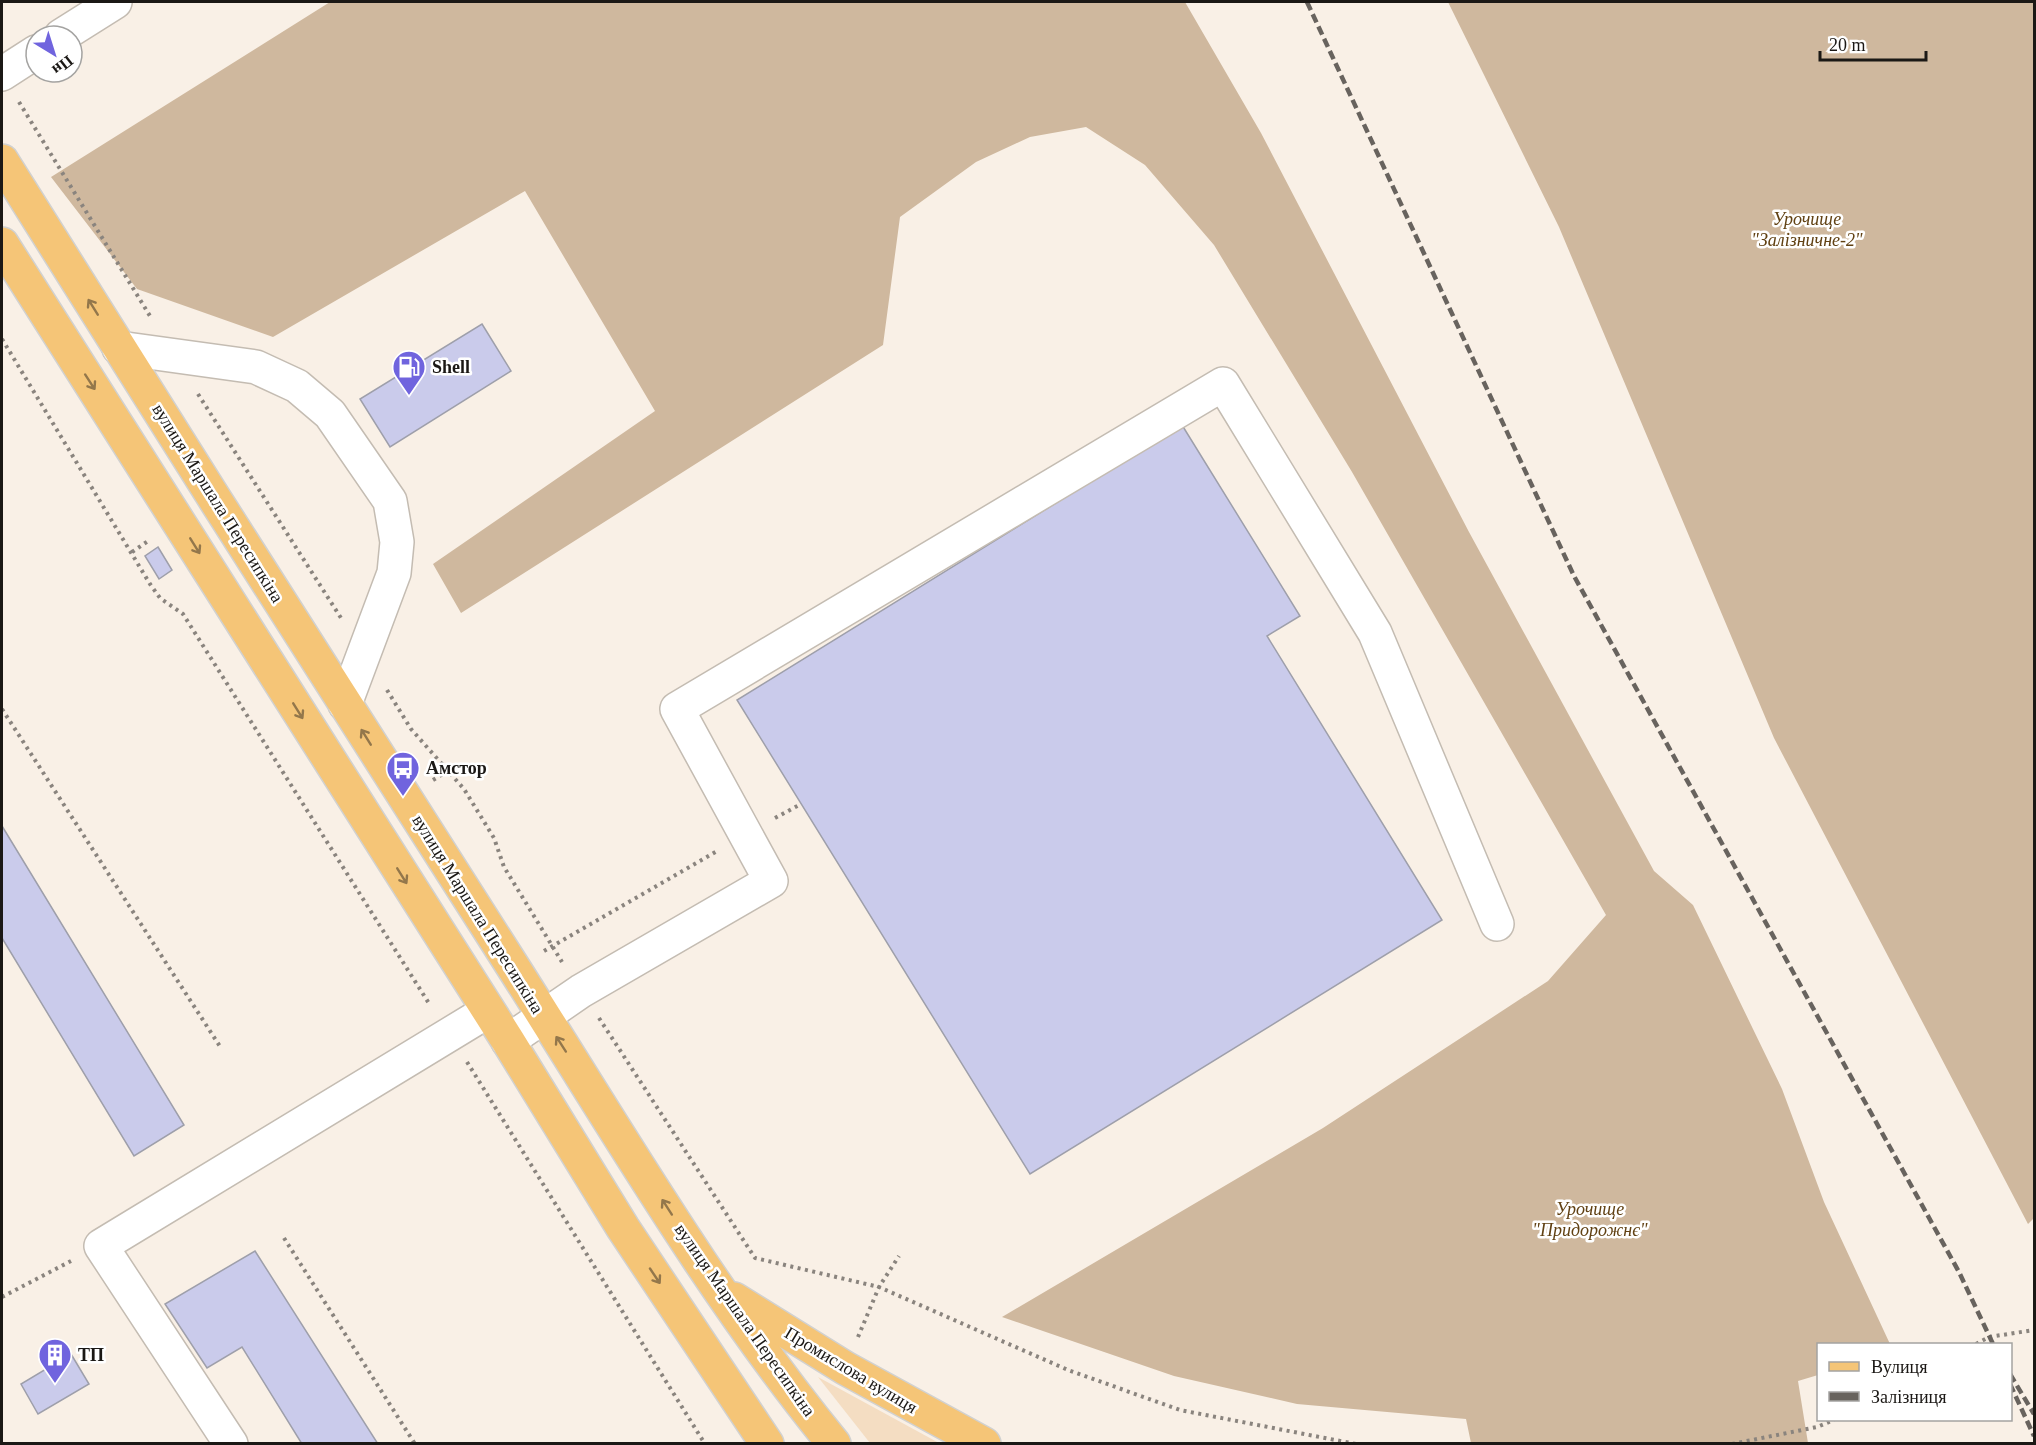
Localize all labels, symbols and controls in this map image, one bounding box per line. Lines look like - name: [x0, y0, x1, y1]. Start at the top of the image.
- north arrow: [24, 24, 84, 84]
- scale bar: [1820, 24, 1926, 62]
- text: 20 m: [1829, 35, 1866, 55]
- text: Пн: [49, 52, 77, 79]
- park label: Урочище "Залізничне-2": [1751, 209, 1863, 250]
- one-way arrow: [87, 299, 99, 316]
- fuel station icon: Shell: [391, 349, 427, 396]
- place label: Shell: [432, 357, 470, 377]
- one-way arrow: [84, 373, 96, 389]
- street label: вулиця Маршала Пересипкіна: [148, 400, 288, 606]
- one-way arrow: [189, 537, 201, 554]
- one-way arrow: [293, 702, 305, 719]
- one-way arrow: [359, 729, 372, 746]
- bus stop icon: Амстор: [385, 750, 421, 797]
- place label: Амстор: [426, 758, 487, 778]
- street label: вулиця Маршала Пересипкіна: [408, 811, 548, 1017]
- one-way arrow: [397, 867, 409, 884]
- one-way arrow: [555, 1036, 567, 1052]
- one-way arrow: [661, 1199, 673, 1216]
- park label: Урочище "Придорожнє": [1532, 1199, 1648, 1240]
- street label: вулиця Маршала Пересипкіна: [671, 1220, 819, 1420]
- one-way arrow: [649, 1268, 661, 1284]
- street label: Промислова вулиця: [781, 1323, 921, 1417]
- building icon: ТП: [37, 1337, 73, 1384]
- legend: [1817, 1343, 2012, 1421]
- place label: ТП: [78, 1345, 104, 1365]
- text: Вулиця: [1871, 1357, 1928, 1377]
- text: Залізниця: [1871, 1387, 1946, 1407]

